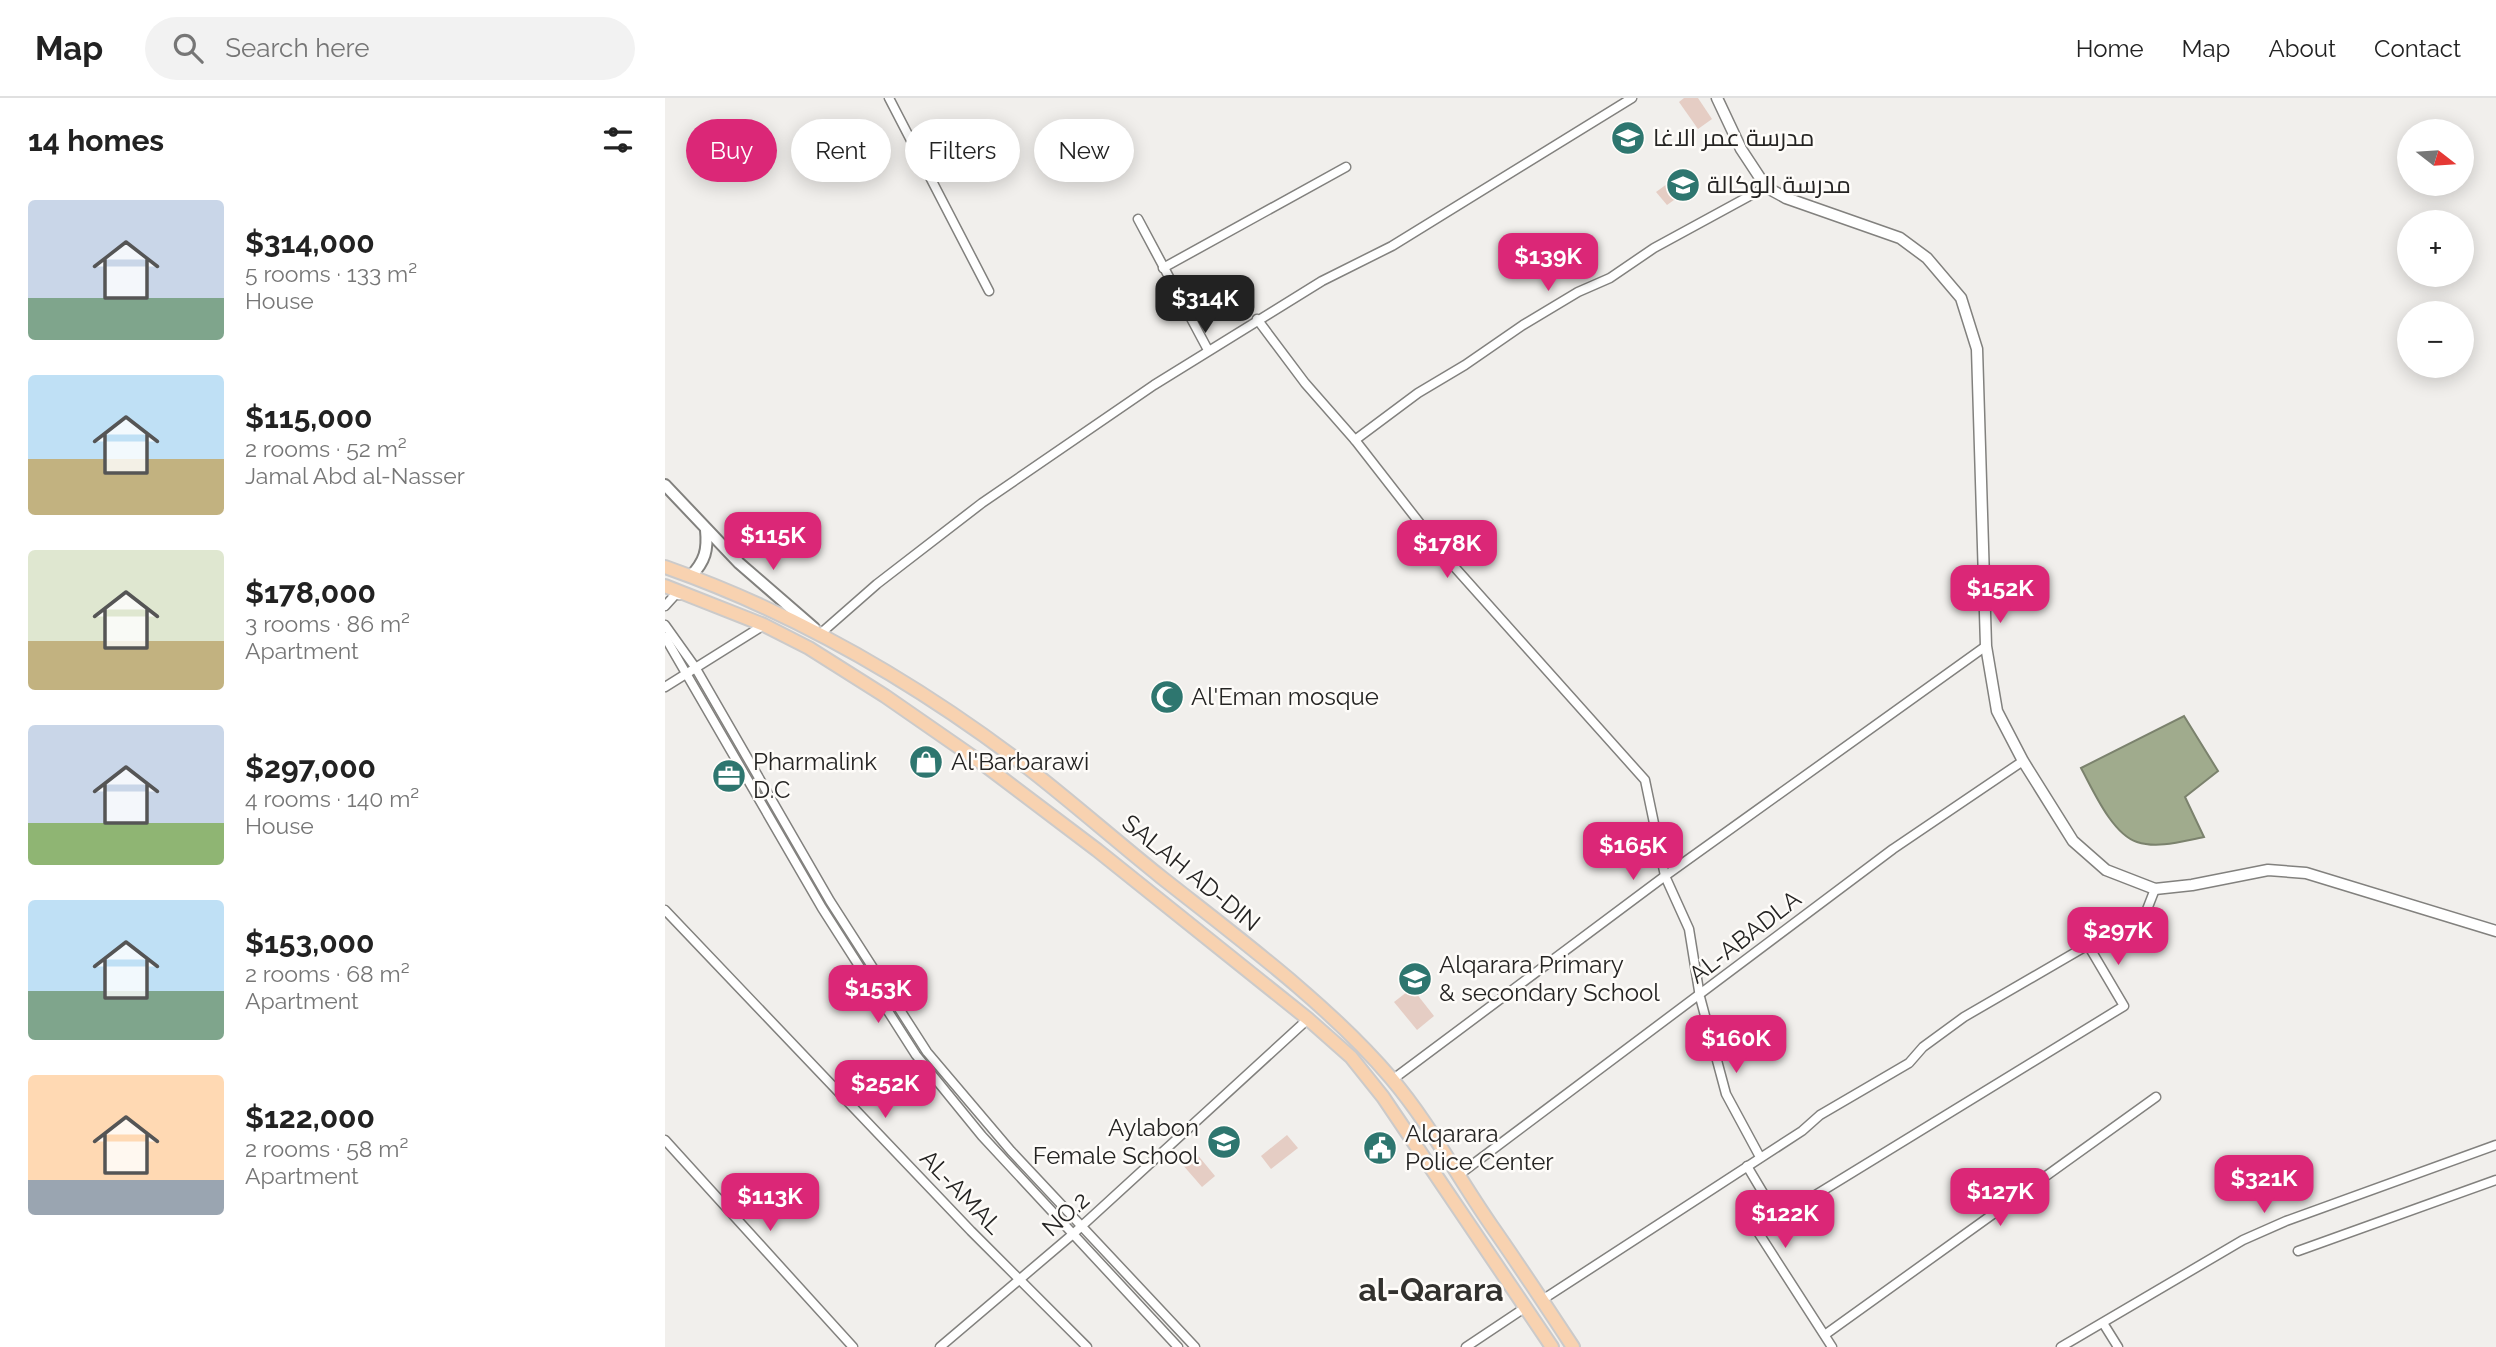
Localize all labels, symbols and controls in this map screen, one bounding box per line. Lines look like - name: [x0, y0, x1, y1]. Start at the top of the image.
- search box: [145, 17, 635, 80]
- text: Map: [35, 29, 103, 68]
- icon: search: [169, 29, 207, 67]
- text: Search here: [225, 33, 370, 63]
- text: Home: [2076, 34, 2144, 63]
- text: Map: [2182, 34, 2230, 63]
- text: About: [2268, 34, 2336, 63]
- text: Contact: [2374, 34, 2461, 63]
- chip: Buy: [686, 119, 777, 182]
- chip: Rent: [791, 119, 891, 182]
- chip: Filters: [905, 119, 1020, 182]
- chip: New: [1034, 119, 1134, 182]
- school or university icon: مدرسة عمر الاغا: [1609, 119, 1647, 157]
- north arrow: [2397, 119, 2475, 196]
- map controls: [2397, 119, 2474, 378]
- icon: filters: [599, 121, 637, 159]
- text: 14 homes: [28, 123, 164, 158]
- place label: مدرسة عمر الاغا: [1653, 123, 1814, 152]
- school or university icon: مدرسة الوكالة: [1664, 166, 1702, 204]
- place label: مدرسة الوكالة: [1707, 170, 1851, 199]
- button: +: [2397, 210, 2474, 287]
- text: $314,000: [245, 225, 375, 260]
- icon: home: [84, 228, 168, 312]
- pin: $139K: [1499, 234, 1597, 293]
- text: $139K: [1514, 242, 1582, 269]
- text: 5 rooms · 133 m²: [245, 260, 417, 287]
- pin: $314K: [1156, 275, 1254, 335]
- text: $314K: [1171, 284, 1239, 311]
- text: House: [245, 287, 314, 314]
- button: −: [2397, 301, 2474, 378]
- text: $115,000: [245, 400, 373, 435]
- icon: home: [84, 403, 168, 487]
- text: 2 rooms · 52 m²: [245, 435, 407, 462]
- text: Jamal Abd al-Nasser: [245, 462, 465, 489]
- pin: $115K: [724, 512, 822, 572]
- pin: $178K: [1398, 520, 1496, 580]
- text: $115K: [740, 521, 806, 548]
- text: $178K: [1413, 529, 1481, 556]
- pin: $152K: [1951, 566, 2049, 625]
- text: $152K: [1966, 574, 2034, 601]
- text: $178,000: [245, 575, 376, 610]
- icon: home: [84, 578, 168, 662]
- text: 3 rooms · 86 m²: [245, 610, 410, 637]
- text: Apartment: [245, 637, 359, 664]
- mosque icon: Al'Eman mosque: [1148, 678, 1186, 716]
- place label: Al'Eman mosque: [1191, 682, 1379, 711]
- shop icon: Al'Barbarawi: [907, 743, 945, 781]
- place label: Pharmalink D.C: [753, 747, 877, 804]
- place label: Al'Barbarawi: [951, 747, 1089, 776]
- text: $297,000: [245, 750, 376, 785]
- icon: home: [84, 753, 168, 837]
- office icon: Pharmalink D.C: [710, 757, 748, 795]
- text: 4 rooms · 140 m²: [245, 785, 419, 812]
- street label: SALAH AD-DIN: [1117, 808, 1266, 937]
- text: House: [245, 812, 314, 839]
- pin: $165K: [1584, 822, 1682, 882]
- text: $165K: [1599, 831, 1667, 858]
- street label: AL-ABADLA: [1683, 884, 1806, 989]
- pin: $297K: [2069, 908, 2167, 967]
- text: $297K: [2083, 916, 2153, 943]
- text: $153,000: [245, 925, 374, 960]
- icon: home: [84, 928, 168, 1012]
- place label: Alqarara Primary & secondary School: [1439, 950, 1660, 1007]
- text: 2 rooms · 68 m²: [245, 960, 410, 987]
- school or university icon: Alqarara Primary & secondary School: [1396, 960, 1434, 998]
- pin: $153K: [829, 965, 927, 1025]
- text: $153K: [845, 974, 911, 1001]
- text: Apartment: [245, 987, 359, 1014]
- pin: $160K: [1687, 1016, 1785, 1075]
- text: $160K: [1701, 1024, 1771, 1051]
- pin: $252K: [836, 1060, 934, 1120]
- text: $252K: [851, 1069, 919, 1096]
- text: $122,000: [245, 1100, 375, 1135]
- icon: home: [84, 1103, 168, 1187]
- place label: Aylabon Female School: [1033, 1113, 1199, 1170]
- place label: Alqarara Police Center: [1405, 1119, 1554, 1176]
- school or university icon: Aylabon Female School: [1205, 1123, 1243, 1161]
- public building icon: Alqarara Police Center: [1361, 1129, 1399, 1167]
- text: 2 rooms · 58 m²: [245, 1135, 408, 1162]
- street label: AL-AMAL: [914, 1143, 1009, 1240]
- pin: $321K: [2215, 1156, 2313, 1215]
- text: Apartment: [245, 1162, 359, 1189]
- text: $321K: [2230, 1164, 2298, 1191]
- pin: $127K: [1951, 1168, 2049, 1228]
- pin: $113K: [721, 1174, 819, 1233]
- text: $127K: [1966, 1177, 2034, 1204]
- text: $113K: [737, 1182, 803, 1209]
- street label: NO.2: [1036, 1185, 1095, 1242]
- pin: $122K: [1736, 1190, 1834, 1250]
- text: $122K: [1751, 1199, 1819, 1226]
- district label: al-Qarara: [1358, 1271, 1504, 1308]

